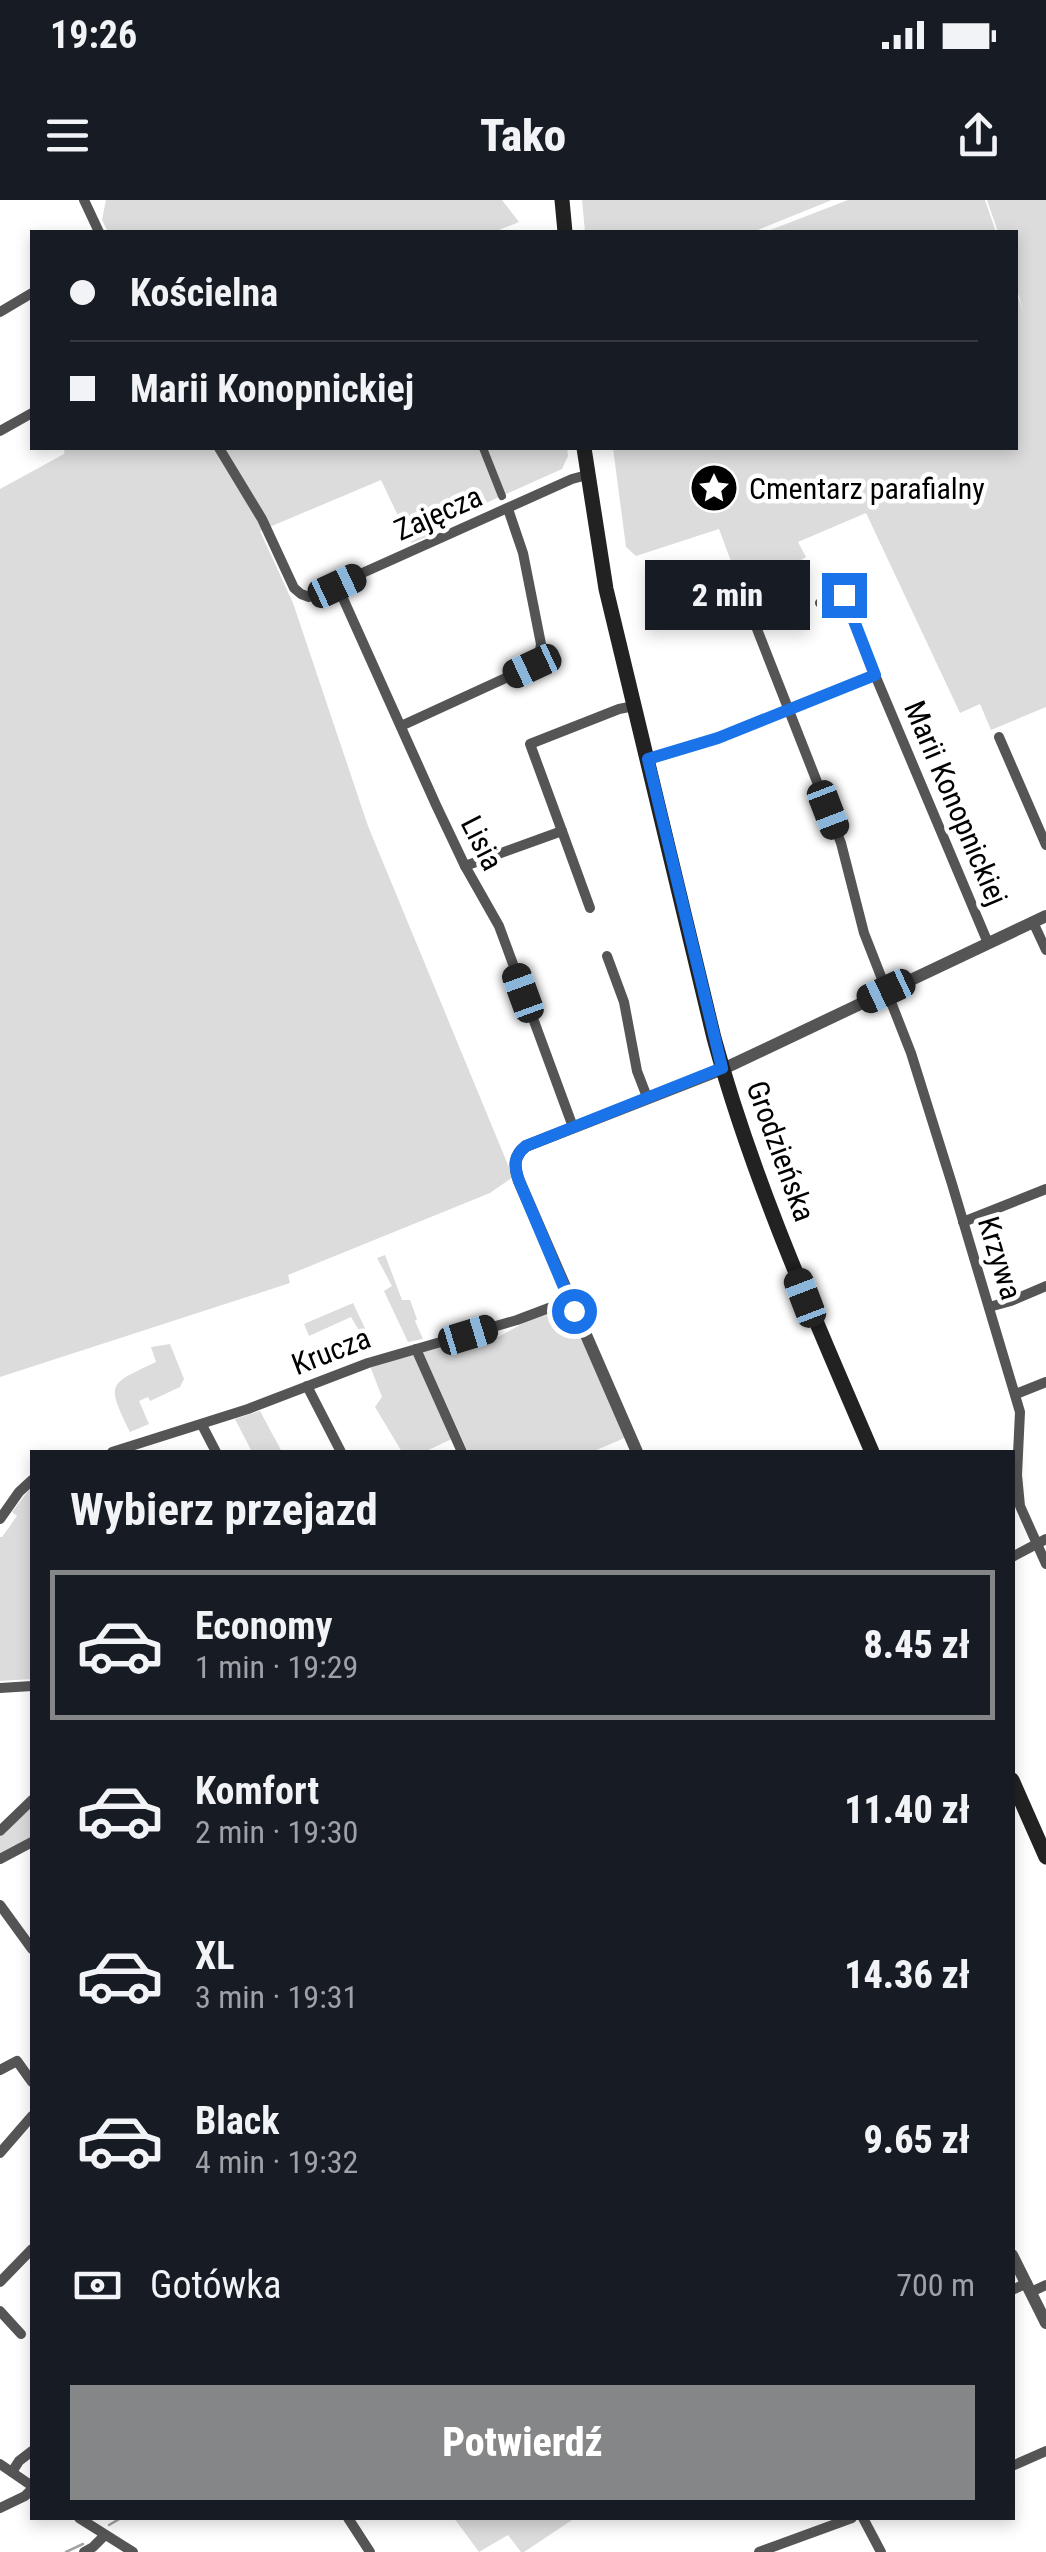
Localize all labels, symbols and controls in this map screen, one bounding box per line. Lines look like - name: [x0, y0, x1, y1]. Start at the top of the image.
- text: 19:26: [50, 13, 137, 57]
- icon: menu: [40, 108, 95, 163]
- icon: share: [951, 108, 1006, 163]
- text: Tako: [480, 109, 566, 162]
- text: Kościelna: [130, 271, 278, 315]
- text: Marii Konopnickiej: [130, 367, 414, 411]
- place icon: Cmentarz parafialny: [688, 462, 740, 514]
- place label: Cmentarz parafialny: [749, 471, 985, 506]
- street label: Zajęcza: [389, 478, 487, 548]
- car: [303, 560, 371, 612]
- callout: 2 min: [644, 560, 809, 630]
- route end: [822, 573, 867, 618]
- text: 2 min: [692, 576, 763, 614]
- car: [498, 640, 566, 692]
- street label: Marii Konopnickiej: [897, 696, 1015, 910]
- car: [803, 777, 853, 843]
- street label: Lisia: [454, 810, 510, 876]
- car: [499, 960, 547, 1026]
- car: [852, 965, 920, 1017]
- street label: Grodzieńska: [739, 1076, 823, 1226]
- street label: Krzywa: [971, 1212, 1029, 1304]
- car: [780, 1265, 830, 1331]
- route start: [552, 1289, 597, 1334]
- car: [435, 1312, 501, 1358]
- street label: Krucza: [287, 1320, 375, 1382]
- text: Wybierz przejazd: [70, 1483, 378, 1536]
- icon: car: [75, 1600, 165, 1690]
- text: Economy: [195, 1604, 332, 1648]
- text: 8.45 zł: [864, 1623, 970, 1667]
- text: 1 min · 19:29: [195, 1648, 358, 1686]
- icon: car: [75, 1765, 165, 1855]
- text: Komfort: [195, 1769, 319, 1813]
- text: 11.40 zł: [844, 1788, 970, 1832]
- text: 2 min · 19:30: [195, 1813, 358, 1851]
- icon: car: [75, 1930, 165, 2020]
- text: XL: [195, 1934, 234, 1978]
- text: 14.36 zł: [844, 1953, 970, 1997]
- text: 3 min · 19:31: [195, 1978, 358, 2016]
- icon: car: [75, 2095, 165, 2185]
- text: Black: [195, 2099, 279, 2143]
- text: 9.65 zł: [864, 2118, 970, 2162]
- text: 4 min · 19:32: [195, 2143, 358, 2181]
- icon: cash: [70, 2258, 125, 2313]
- text: Gotówka: [150, 2263, 282, 2307]
- text: 700 m: [896, 2266, 975, 2304]
- button: Potwierdź: [70, 2385, 975, 2500]

